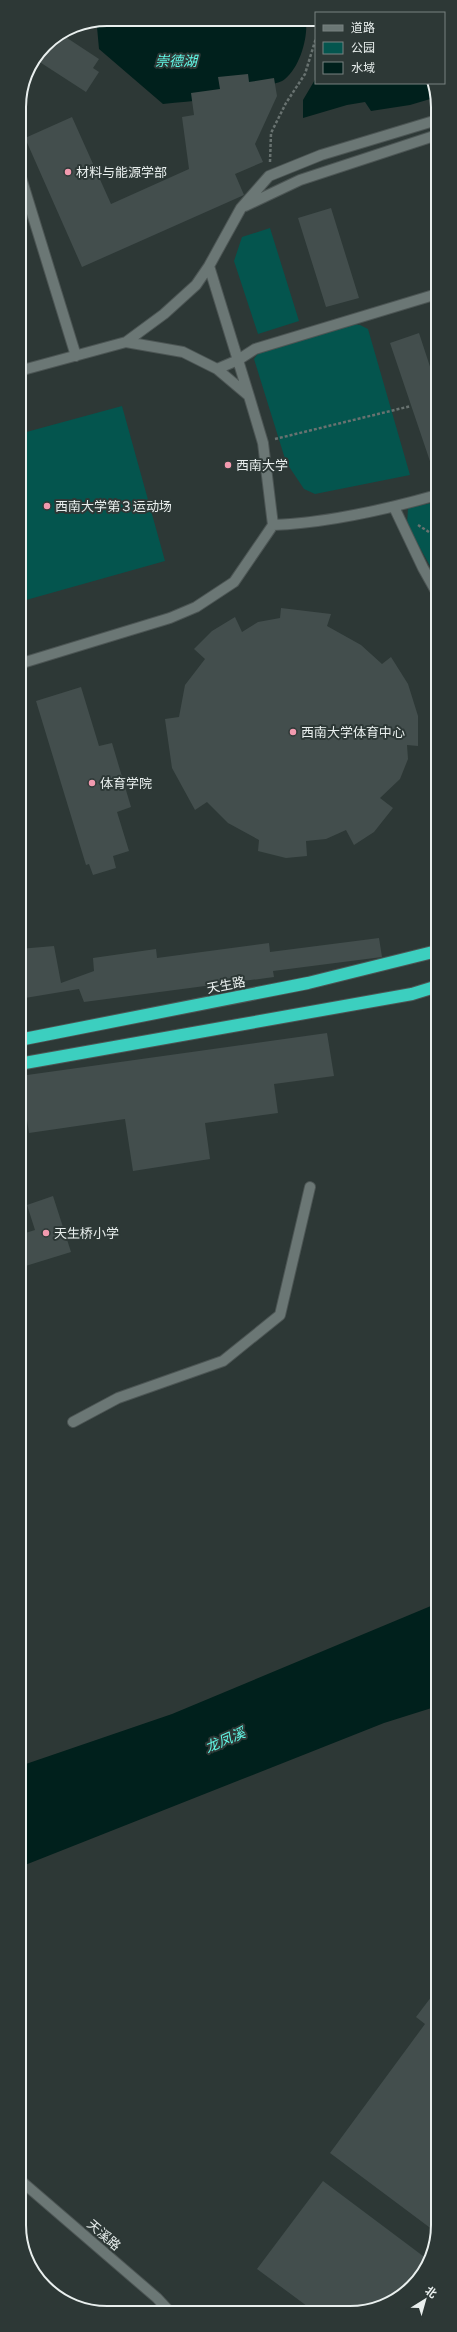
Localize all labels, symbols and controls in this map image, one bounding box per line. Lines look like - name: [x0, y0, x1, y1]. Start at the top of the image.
- legend: [315, 12, 445, 84]
- text: 道路: [351, 20, 375, 36]
- text: 公园: [351, 40, 375, 56]
- water label: 崇德湖: [155, 51, 199, 71]
- text: 水域: [351, 60, 375, 76]
- place label: 材料与能源学部: [76, 164, 167, 181]
- marker: 材料与能源学部: [63, 167, 73, 177]
- place label: 西南大学: [236, 457, 288, 474]
- marker: 西南大学: [223, 460, 233, 470]
- place label: 西南大学第３运动场: [55, 498, 172, 515]
- marker: 西南大学第３运动场: [42, 501, 52, 511]
- place label: 西南大学体育中心: [301, 724, 405, 741]
- marker: 西南大学体育中心: [288, 727, 298, 737]
- place label: 体育学院: [100, 775, 152, 792]
- marker: 体育学院: [87, 778, 97, 788]
- street label: 天生路: [205, 973, 247, 997]
- place label: 天生桥小学: [54, 1225, 119, 1242]
- marker: 天生桥小学: [41, 1228, 51, 1238]
- water label: 龙凤溪: [202, 1722, 250, 1757]
- street label: 天溪路: [84, 2216, 124, 2254]
- north arrow: [405, 2280, 445, 2320]
- text: 北: [422, 2283, 440, 2302]

